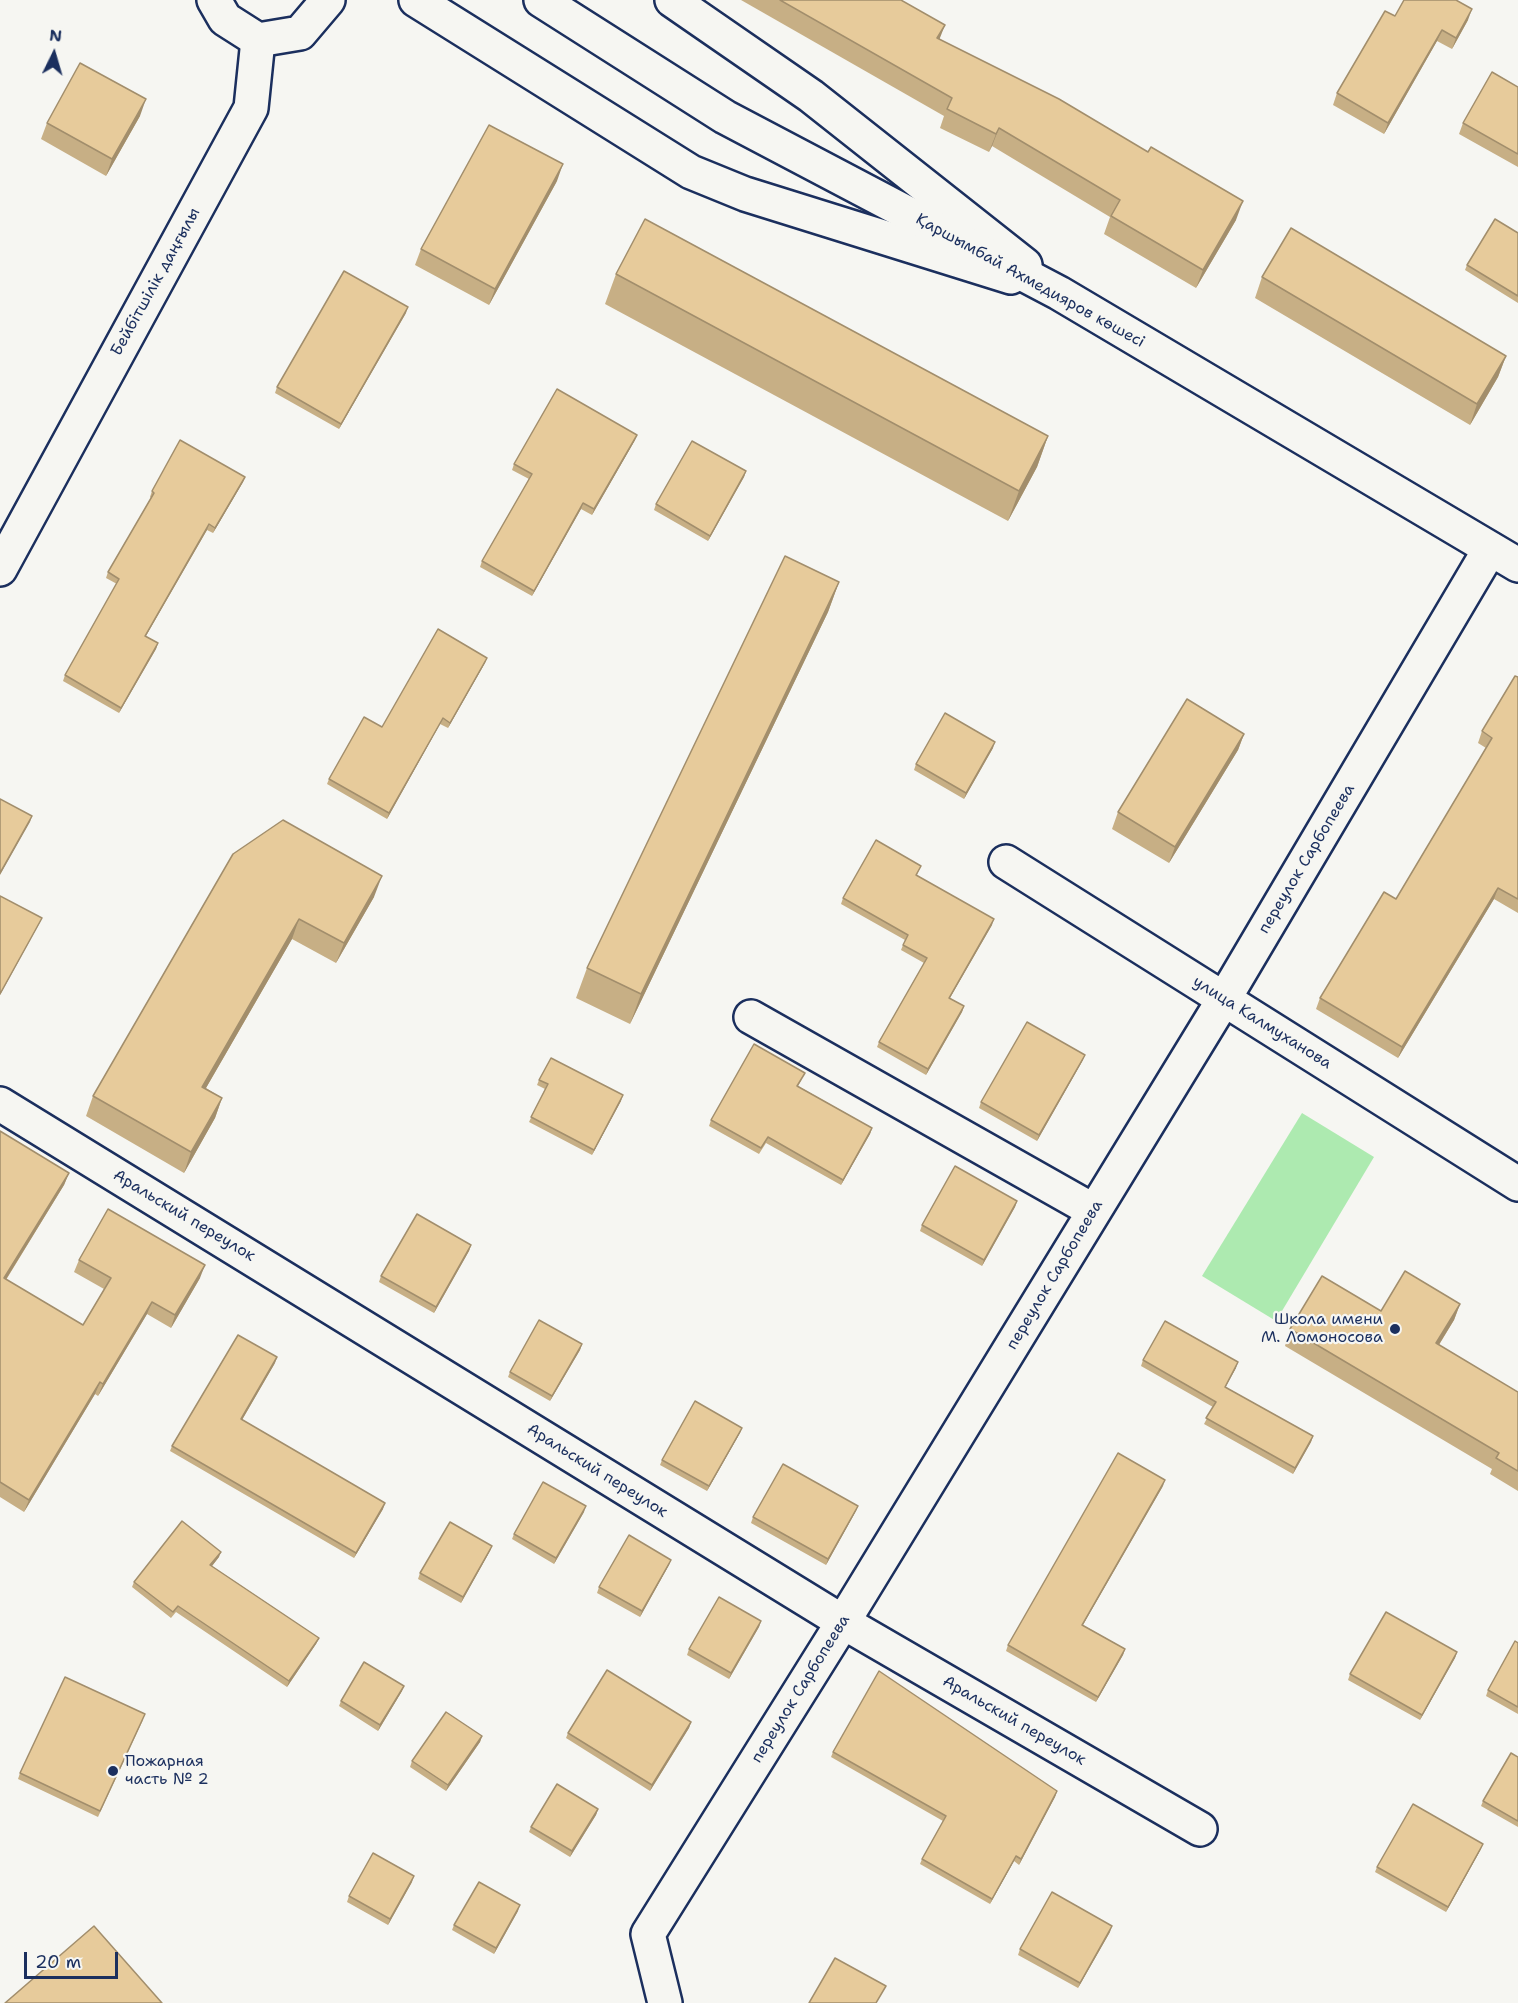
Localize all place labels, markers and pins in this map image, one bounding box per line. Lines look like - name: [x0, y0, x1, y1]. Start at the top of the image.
- place label: Школа имени М. Ломоносова: [1261, 1310, 1383, 1348]
- marker: Школа имени М. Ломоносова: [1388, 1322, 1402, 1336]
- place label: Пожарная часть № 2: [125, 1752, 209, 1790]
- marker: Пожарная часть № 2: [106, 1764, 120, 1778]

